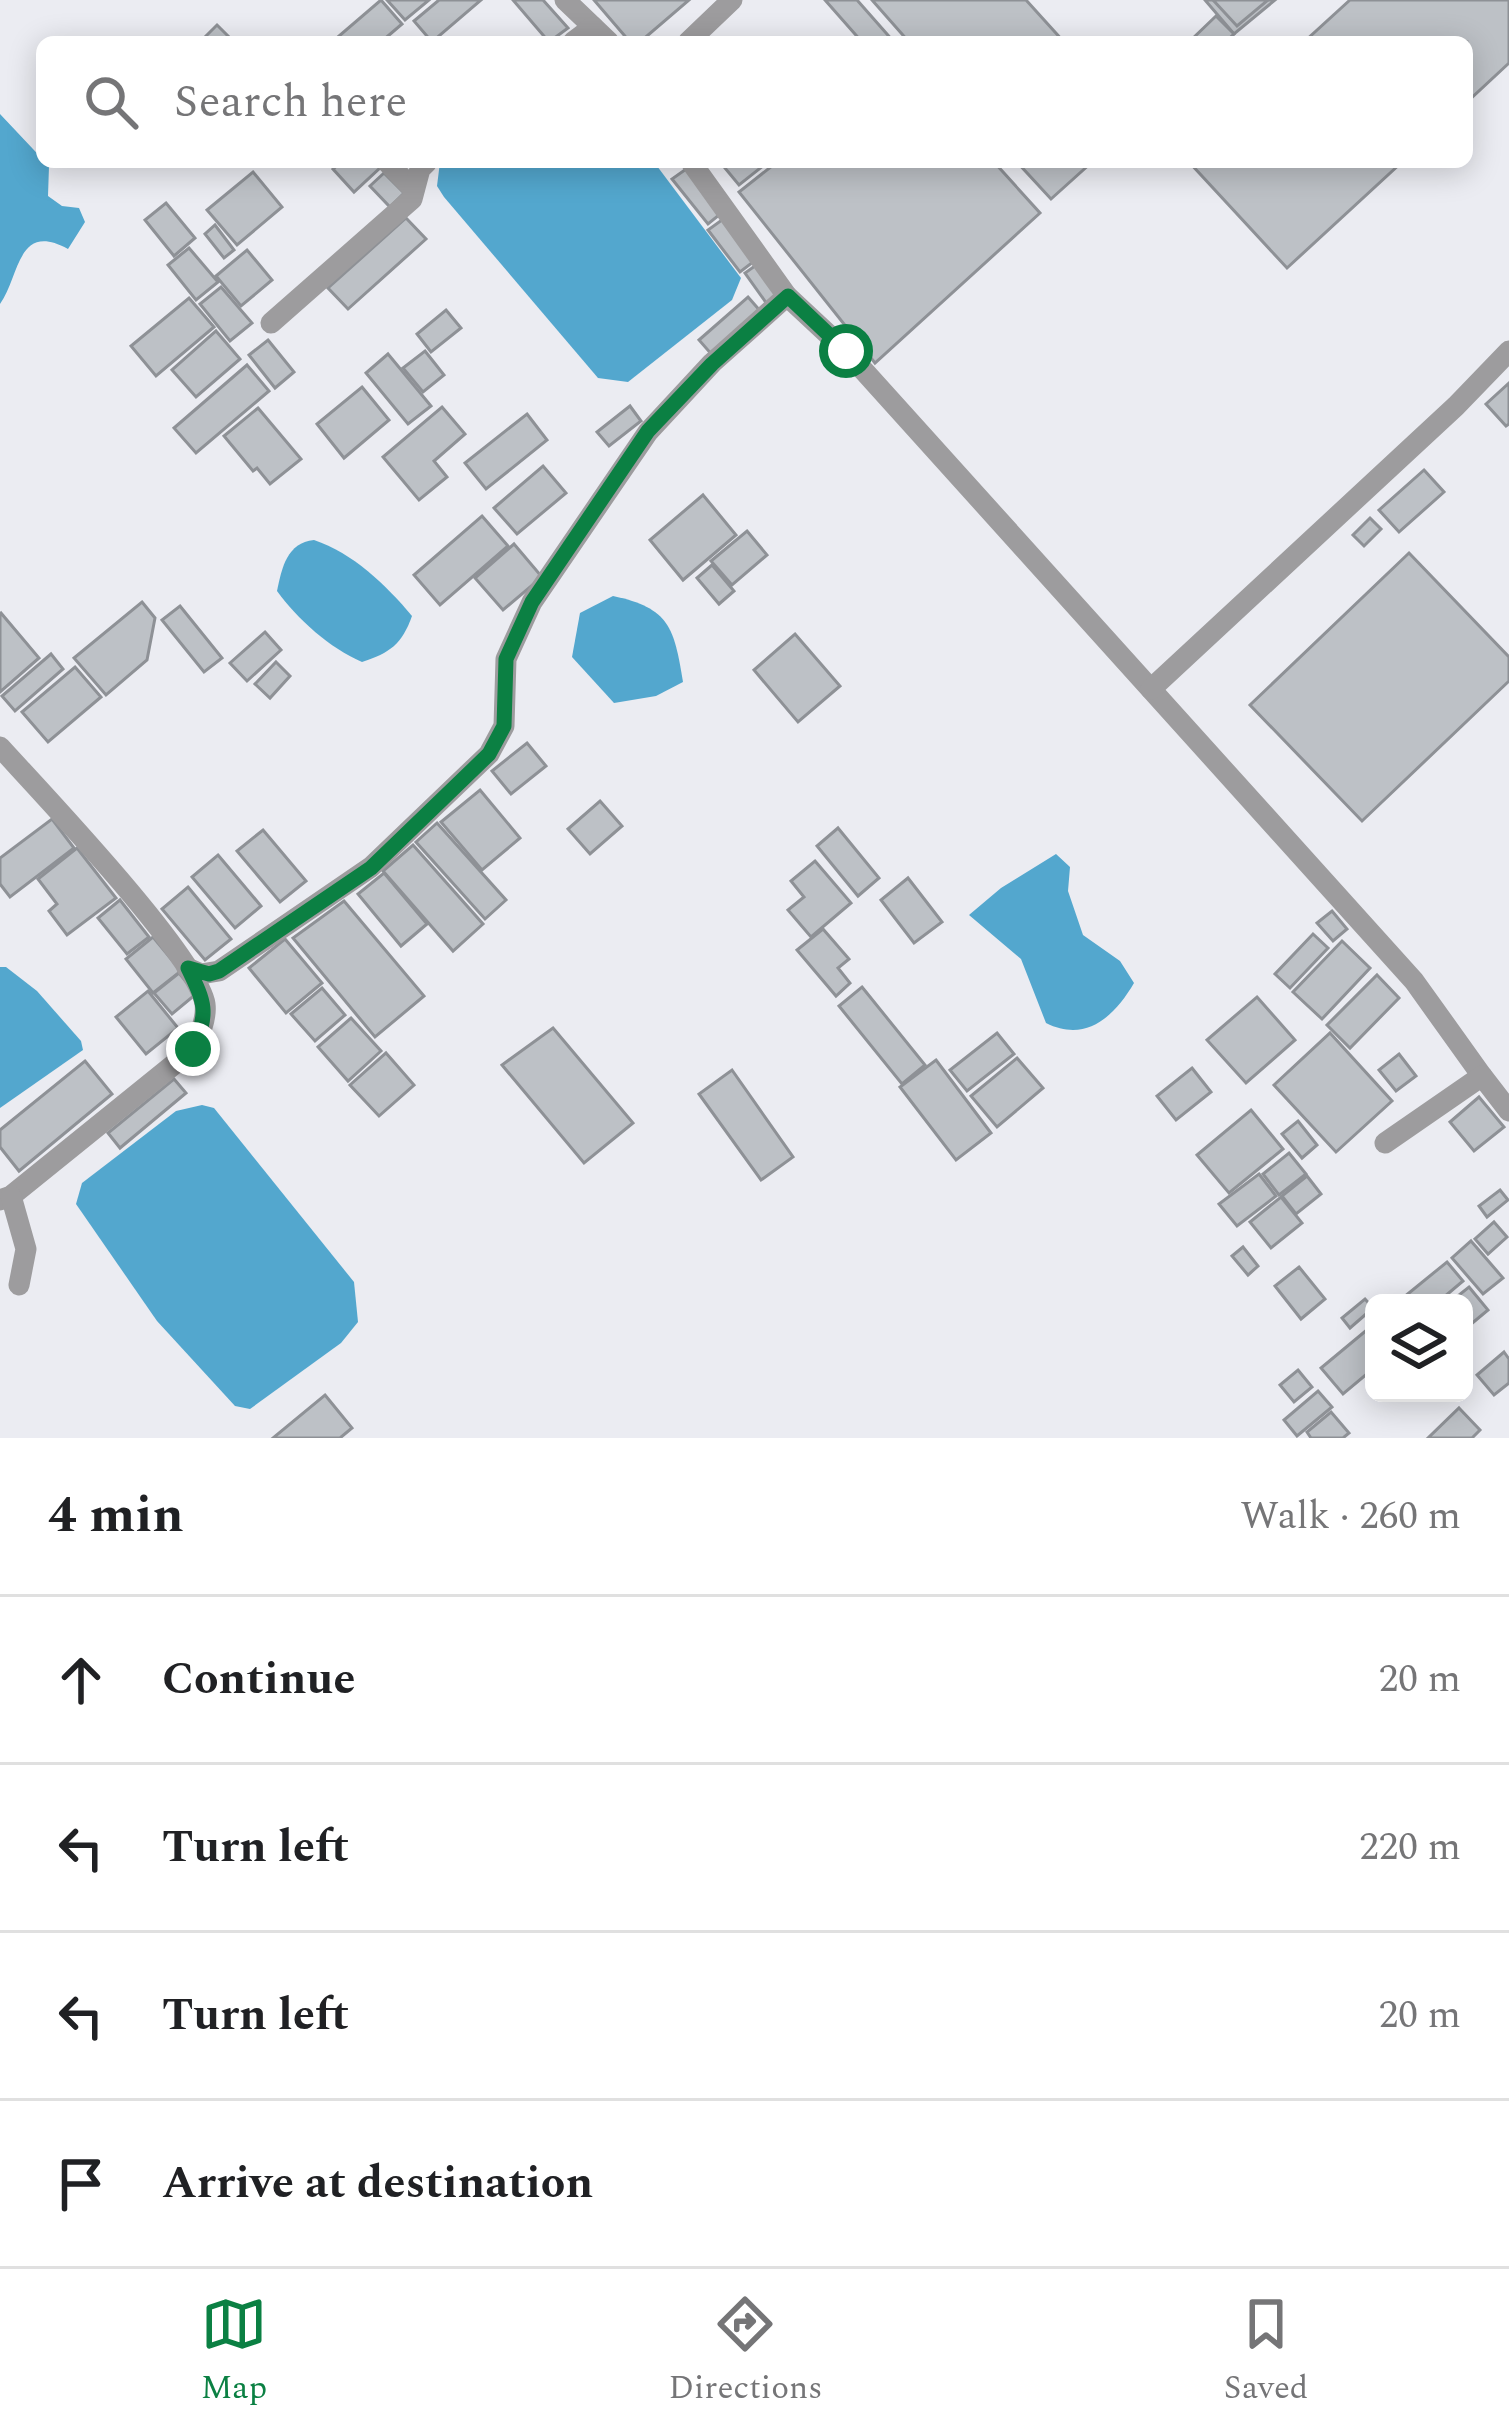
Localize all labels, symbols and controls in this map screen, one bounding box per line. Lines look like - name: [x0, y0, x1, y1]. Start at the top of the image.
- search box: [36, 36, 1473, 168]
- text: Search here: [174, 68, 407, 137]
- icon: search: [78, 69, 144, 135]
- route start: [819, 324, 873, 378]
- route end: [166, 1022, 220, 1076]
- map controls: [1365, 1294, 1473, 1402]
- button: layers: [1365, 1294, 1473, 1402]
- text: 4 min: [48, 1477, 184, 1555]
- text: Walk · 260 m: [1240, 1487, 1461, 1546]
- text: Continue: [162, 1645, 355, 1714]
- icon: ahead: [48, 1647, 114, 1713]
- text: 20 m: [1379, 1650, 1461, 1709]
- text: Turn left: [162, 1813, 349, 1882]
- icon: left: [48, 1815, 114, 1881]
- text: 220 m: [1359, 1818, 1461, 1877]
- text: Turn left: [162, 1981, 349, 2050]
- icon: left: [48, 1983, 114, 2049]
- text: 20 m: [1379, 1986, 1461, 2045]
- text: Arrive at destination: [162, 2149, 593, 2218]
- icon: arrive: [48, 2151, 114, 2217]
- tab: Map: [201, 2291, 267, 2413]
- tab: Directions: [668, 2291, 822, 2413]
- tab: Saved: [1224, 2291, 1308, 2413]

